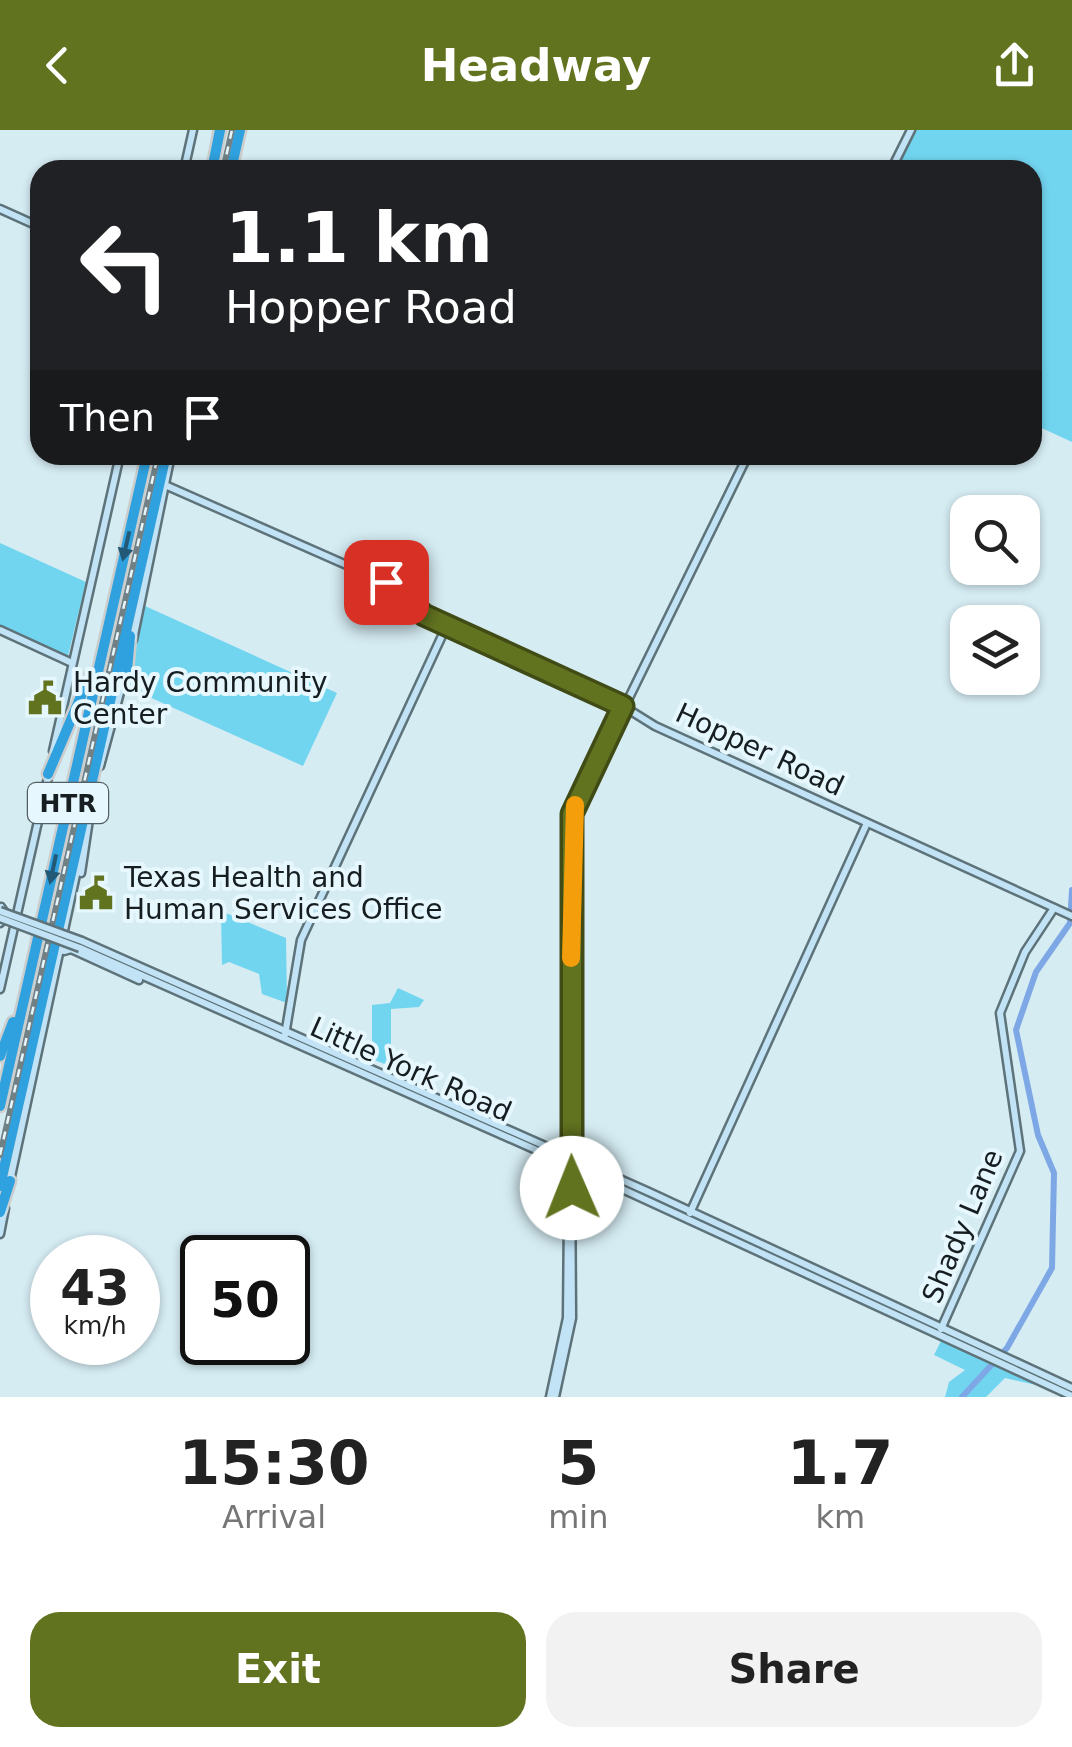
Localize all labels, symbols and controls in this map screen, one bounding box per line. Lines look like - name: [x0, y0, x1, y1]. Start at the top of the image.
- icon: back: [30, 38, 85, 93]
- icon: share: [987, 38, 1042, 93]
- text: Headway: [421, 39, 651, 92]
- text: 1.1 km: [225, 197, 493, 279]
- icon: left: [60, 200, 190, 330]
- text: Hopper Road: [225, 281, 517, 334]
- icon: arrive: [175, 390, 230, 445]
- text: Then: [60, 396, 155, 440]
- map controls: [950, 495, 1040, 695]
- button: search: [950, 495, 1040, 585]
- one-way arrow: [118, 531, 133, 562]
- pin: [344, 540, 429, 625]
- icon: arrive: [359, 555, 414, 610]
- button: layers: [950, 605, 1040, 695]
- place label: Hardy Community Center: [73, 666, 328, 731]
- public building icon: Hardy Community Center: [26, 679, 64, 717]
- street label: Hopper Road: [671, 696, 849, 803]
- road number: HTR: [28, 783, 108, 823]
- one-way arrow: [45, 854, 60, 885]
- place label: Texas Health and Human Services Office: [123, 861, 443, 926]
- public building icon: Texas Health and Human Services Office: [77, 874, 115, 912]
- street label: Little York Road: [305, 1010, 516, 1129]
- position arrow: [520, 1136, 624, 1240]
- street label: Shady Lane: [915, 1144, 1010, 1308]
- speed limit sign: 50: [180, 1235, 310, 1365]
- text: 43: [60, 1259, 130, 1317]
- text: km/h: [63, 1311, 127, 1340]
- text: 15:30: [179, 1428, 370, 1498]
- text: 5: [557, 1428, 599, 1498]
- text: 1.7: [787, 1428, 893, 1498]
- text: Arrival: [222, 1498, 326, 1536]
- text: min: [548, 1498, 609, 1536]
- text: km: [815, 1498, 865, 1536]
- button: Exit: [30, 1612, 526, 1727]
- button: Share: [546, 1612, 1042, 1727]

